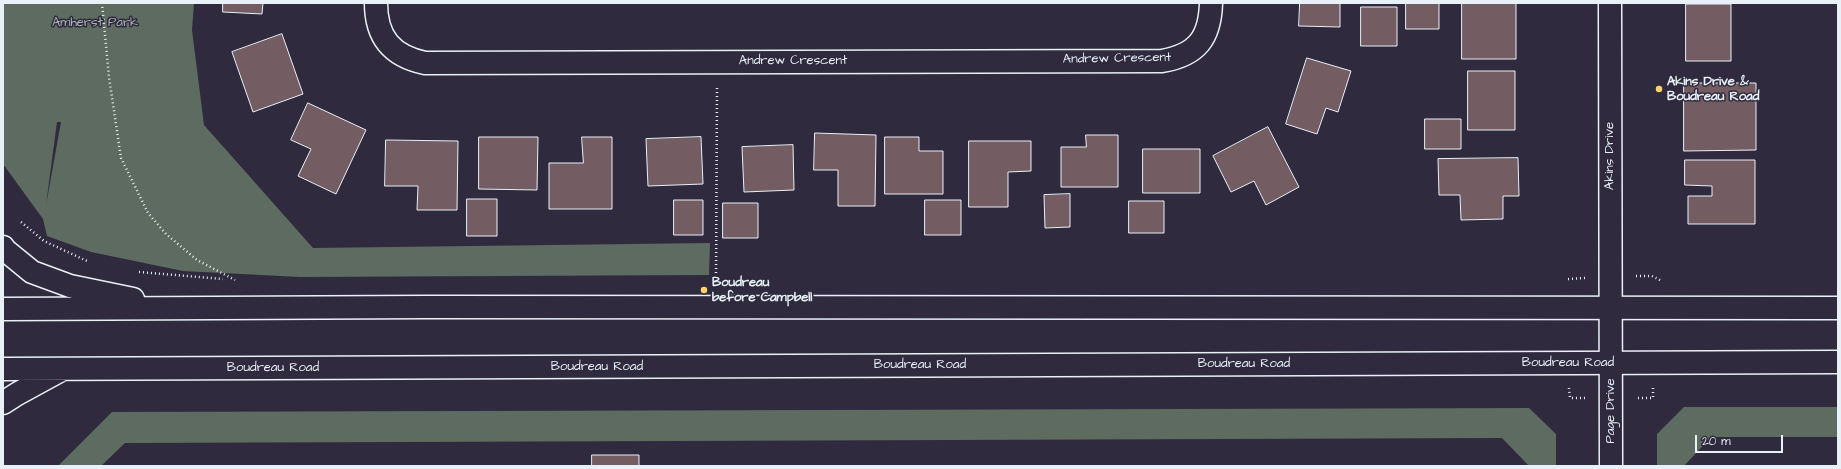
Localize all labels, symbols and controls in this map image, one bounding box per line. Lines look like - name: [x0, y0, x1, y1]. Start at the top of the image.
- park label: Amherst Park: [52, 15, 138, 31]
- street label: Andrew Crescent: [1063, 50, 1171, 68]
- street label: Andrew Crescent: [739, 53, 847, 69]
- place label: Akins Drive & Boudreau Road: [1667, 74, 1759, 105]
- marker: Akins Drive & Boudreau Road: [1654, 84, 1664, 94]
- street label: Akins Drive: [1602, 122, 1618, 190]
- place label: Boudreau before Campbell: [712, 275, 812, 306]
- marker: Boudreau before Campbell: [699, 285, 709, 295]
- street label: Boudreau Road: [1522, 355, 1614, 371]
- street label: Boudreau Road: [1198, 356, 1290, 372]
- street label: Boudreau Road: [874, 357, 966, 373]
- street label: Boudreau Road: [551, 359, 643, 375]
- street label: Boudreau Road: [227, 360, 319, 376]
- street label: Page Drive: [1603, 378, 1619, 444]
- scale bar: [1697, 427, 1785, 453]
- text: 20 m: [1702, 433, 1731, 450]

